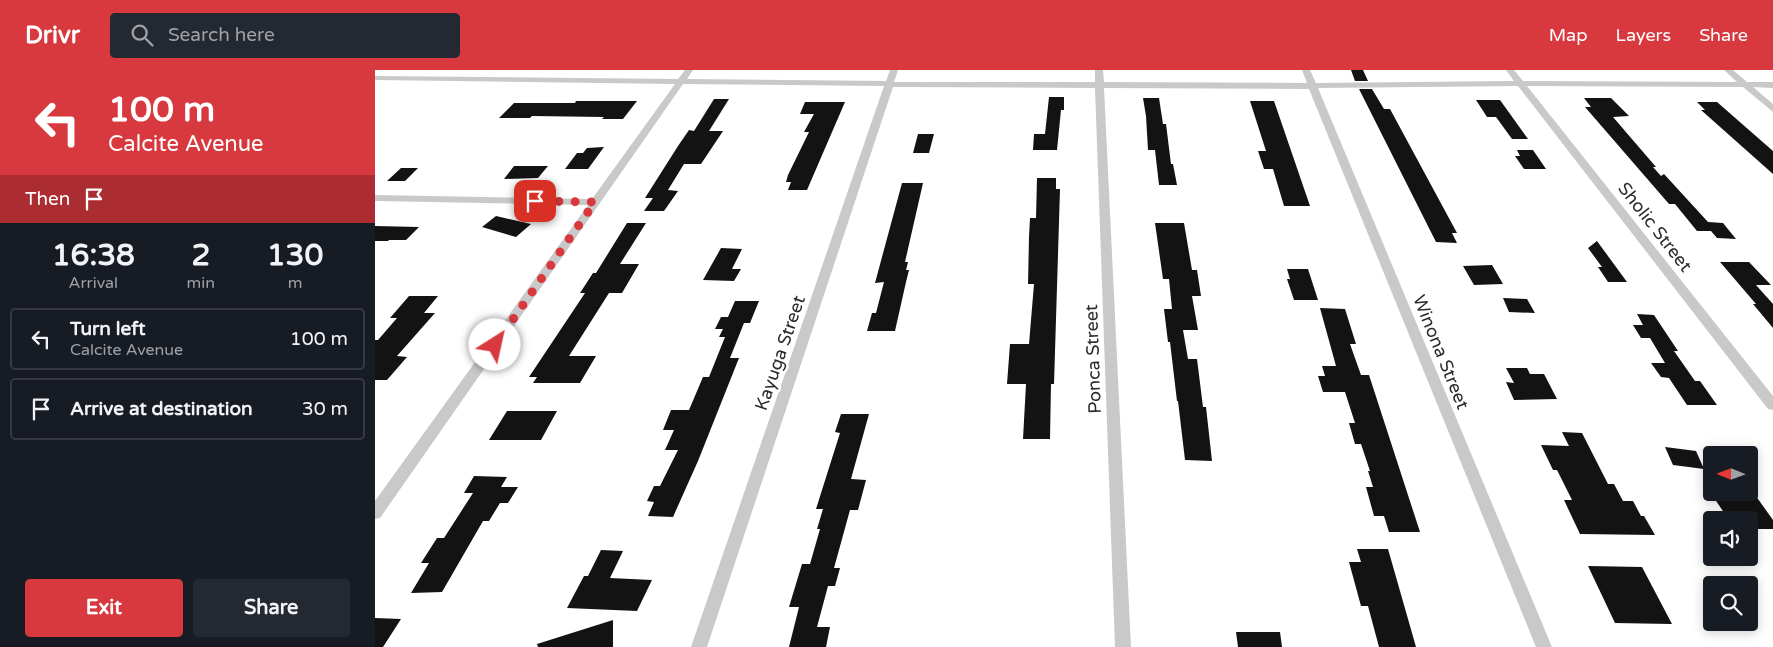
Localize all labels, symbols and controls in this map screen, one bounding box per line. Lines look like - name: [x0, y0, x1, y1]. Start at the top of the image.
- search box: [110, 13, 460, 58]
- text: Drivr: [25, 21, 80, 50]
- icon: search: [128, 21, 156, 49]
- text: Search here: [168, 24, 275, 46]
- text: Map: [1549, 24, 1588, 46]
- text: Layers: [1616, 24, 1671, 46]
- text: Share: [1699, 24, 1748, 46]
- text: 100 m: [108, 89, 215, 131]
- icon: left: [25, 90, 90, 155]
- text: Calcite Avenue: [108, 131, 264, 157]
- street label: Sholic Street: [1613, 178, 1697, 276]
- pin: [514, 180, 556, 222]
- icon: arrive: [80, 185, 108, 213]
- icon: arrive: [521, 187, 549, 215]
- text: Then: [25, 188, 70, 210]
- text: 16:38: [52, 237, 135, 274]
- text: 2: [191, 237, 210, 274]
- text: 130: [267, 237, 323, 274]
- text: Arrival: [69, 273, 118, 293]
- text: min: [187, 273, 215, 293]
- text: m: [288, 273, 302, 293]
- street label: Kayuga Street: [750, 292, 810, 413]
- street label: Winona Street: [1408, 292, 1474, 413]
- street label: Ponca Street: [1080, 304, 1106, 414]
- text: Turn left: [70, 318, 146, 340]
- position arrow: [468, 318, 520, 370]
- icon: left: [27, 325, 55, 353]
- text: 100 m: [290, 328, 348, 350]
- text: Calcite Avenue: [70, 340, 183, 360]
- icon: arrive: [27, 395, 55, 423]
- text: Arrive at destination: [70, 398, 253, 420]
- text: 30 m: [302, 398, 348, 420]
- north arrow: [1703, 446, 1757, 501]
- map controls: [1703, 446, 1758, 631]
- button: sound: [1703, 511, 1758, 566]
- button: search: [1703, 576, 1758, 631]
- button: Exit: [25, 579, 183, 637]
- button: Share: [193, 579, 350, 637]

